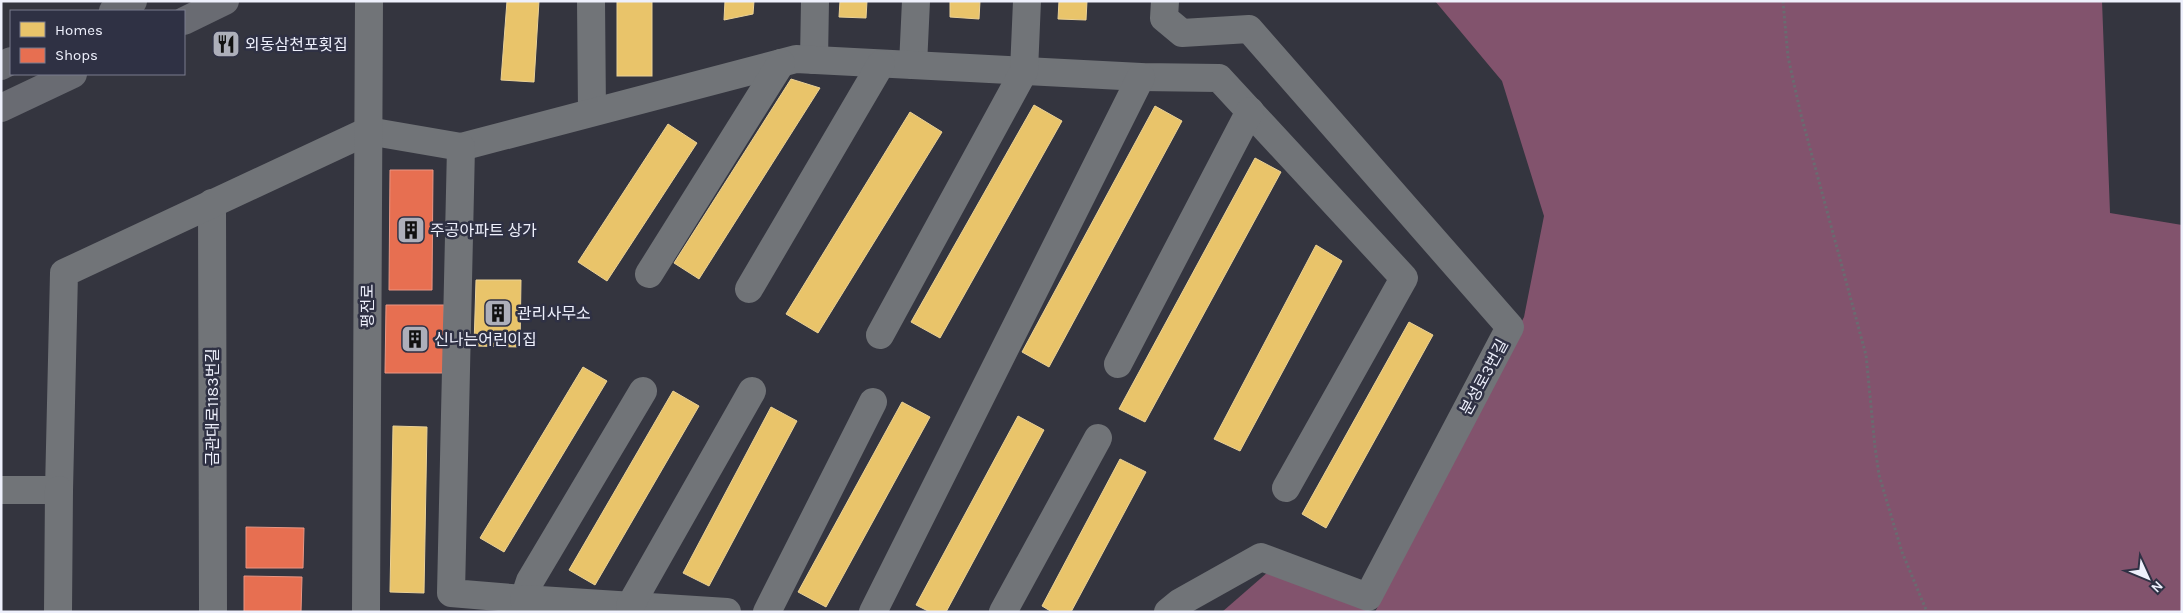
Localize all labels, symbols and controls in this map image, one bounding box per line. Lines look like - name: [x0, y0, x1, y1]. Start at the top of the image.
- legend: [10, 10, 185, 75]
- text: Homes: [55, 21, 103, 39]
- restaurant icon: 외동삼천포횟집: [211, 29, 241, 59]
- place label: 외동삼천포횟집: [245, 35, 348, 54]
- text: Shops: [55, 46, 98, 64]
- building icon: 주공아파트 상가: [396, 215, 426, 245]
- place label: 주공아파트 상가: [430, 221, 537, 240]
- street label: 평전로: [358, 284, 377, 328]
- building icon: 관리사무소: [483, 298, 513, 328]
- place label: 관리사무소: [517, 304, 591, 323]
- building icon: 신나는어린이집: [400, 324, 430, 354]
- place label: 신나는어린이집: [434, 330, 537, 349]
- street label: 분성로3번길: [1456, 336, 1512, 418]
- street label: 금관대로1183번길: [203, 348, 222, 466]
- north arrow: [2123, 553, 2173, 603]
- text: N: [2147, 577, 2167, 596]

